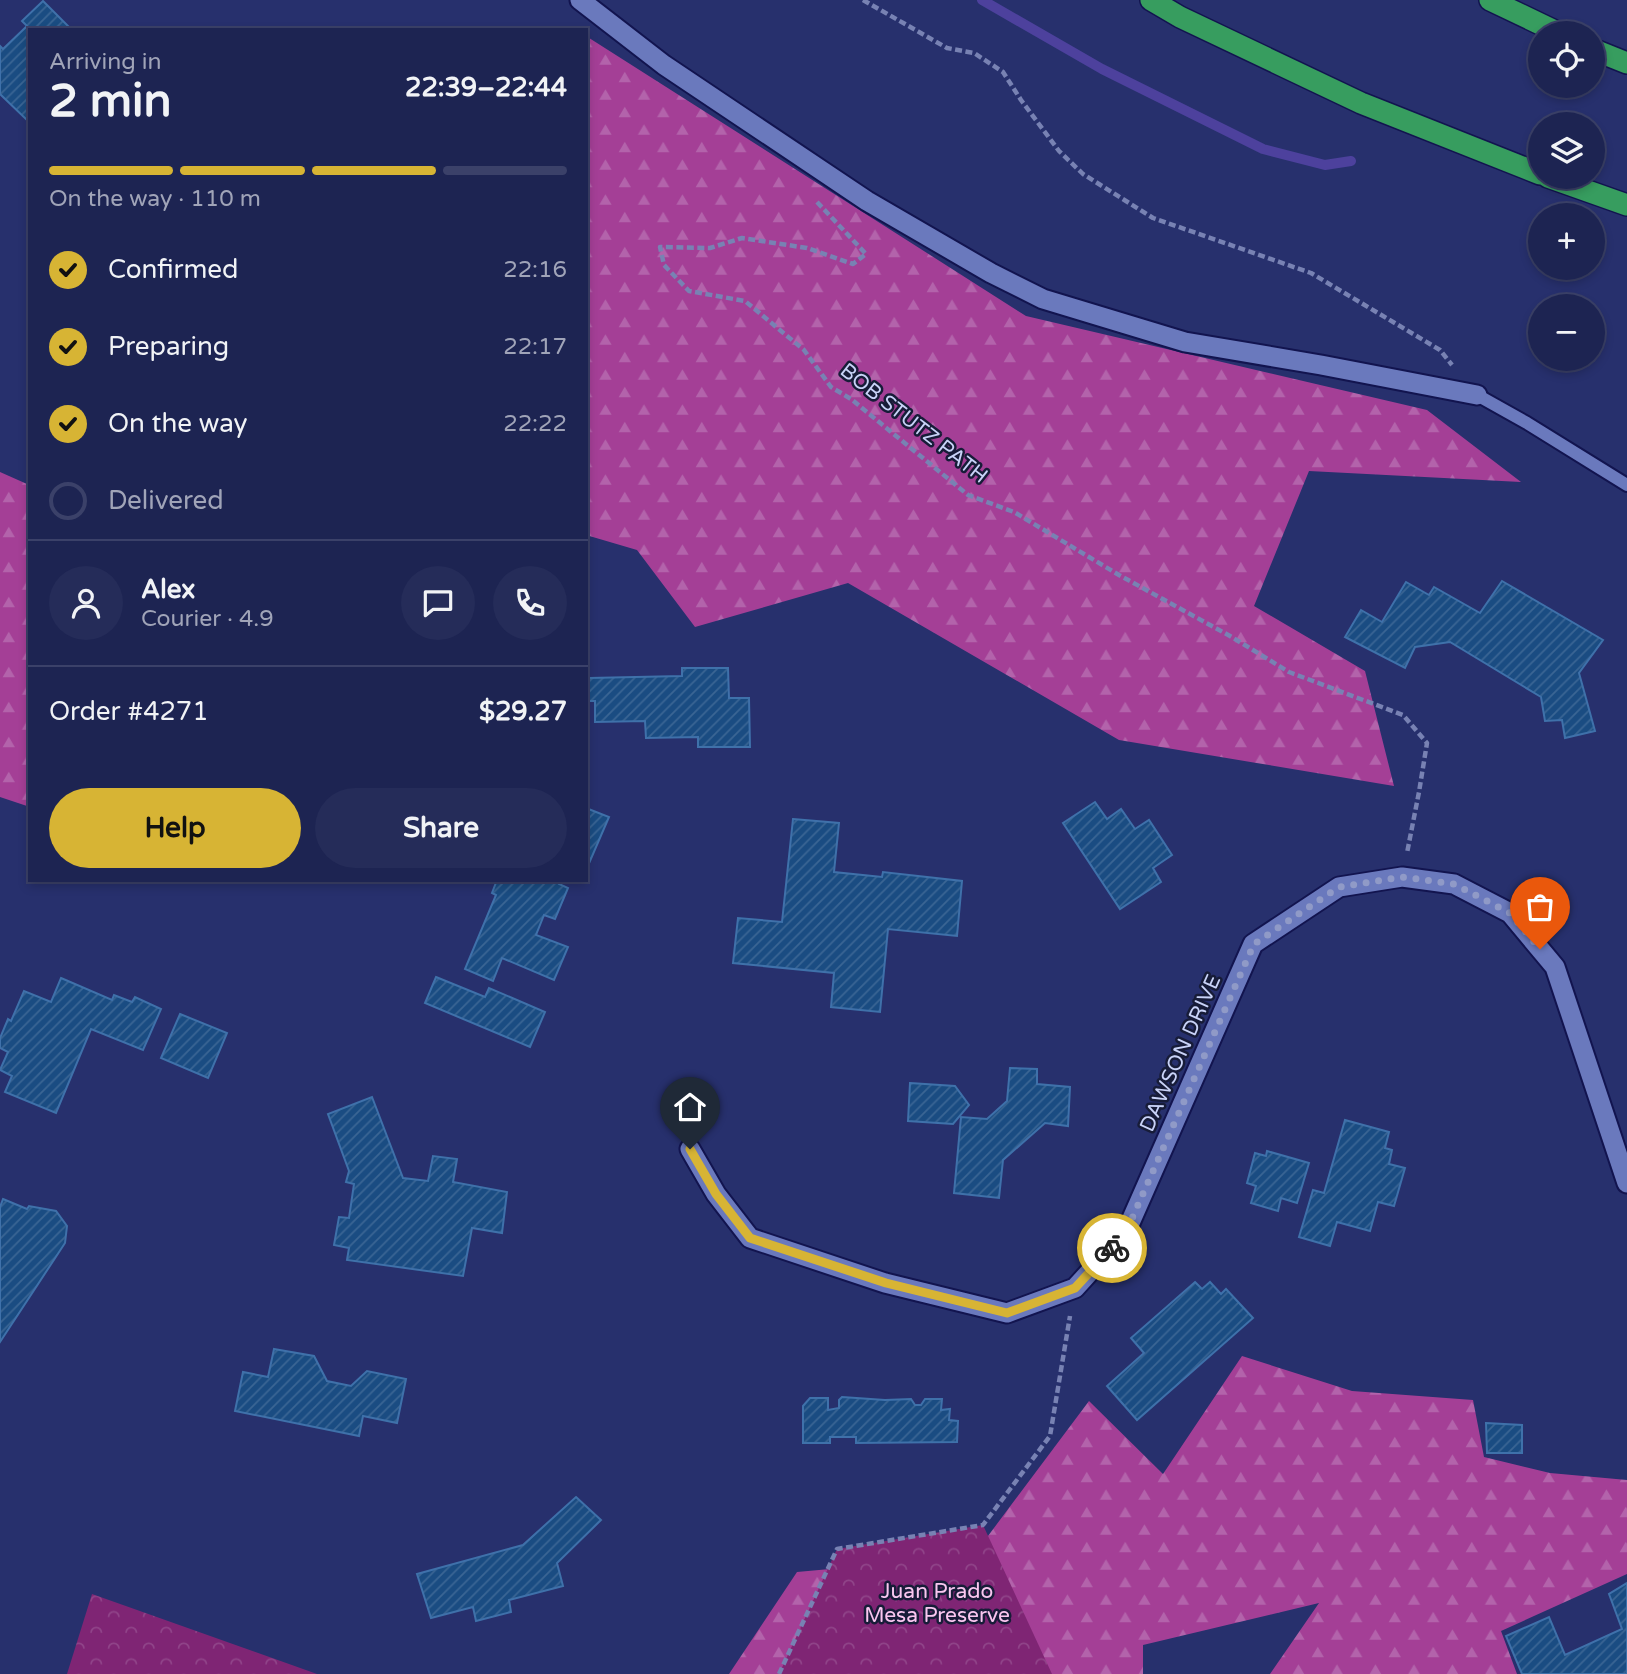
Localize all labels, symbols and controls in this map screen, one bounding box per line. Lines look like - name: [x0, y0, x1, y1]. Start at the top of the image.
- map controls: [1528, 21, 1605, 371]
- button: locate: [1528, 21, 1605, 98]
- text: Arriving in: [49, 48, 162, 76]
- text: 22:39–22:44: [405, 72, 567, 103]
- text: 2 min: [49, 74, 172, 129]
- button: layers: [1528, 112, 1605, 189]
- text: On the way · 110 m: [49, 185, 261, 213]
- button: +: [1528, 203, 1605, 280]
- icon: check: [49, 251, 87, 289]
- text: Confirmed: [108, 254, 238, 285]
- text: 22:16: [503, 256, 567, 284]
- button: −: [1528, 294, 1605, 371]
- icon: check: [49, 328, 87, 366]
- text: Preparing: [108, 331, 229, 362]
- text: 22:17: [503, 333, 567, 361]
- street label: BOB STUTZ PATH: [835, 358, 992, 489]
- icon: check: [49, 405, 87, 443]
- text: On the way: [108, 408, 248, 439]
- text: 22:22: [503, 410, 567, 438]
- text: Delivered: [108, 485, 224, 516]
- button: person: [49, 566, 123, 640]
- button: chat: [401, 566, 475, 640]
- button: phone: [493, 566, 567, 640]
- text: Alex: [141, 574, 195, 605]
- text: Courier · 4.9: [141, 605, 274, 633]
- text: Order #4271: [49, 696, 209, 727]
- text: $29.27: [479, 696, 567, 727]
- button: Help: [49, 788, 301, 868]
- button: Share: [315, 788, 567, 868]
- pin: [1510, 877, 1570, 949]
- icon: bag: [1521, 888, 1559, 926]
- street label: DAWSON DRIVE: [1135, 971, 1226, 1136]
- pin: [660, 1077, 720, 1149]
- icon: home: [671, 1088, 709, 1126]
- courier: [1077, 1213, 1147, 1283]
- icon: bike: [1093, 1229, 1131, 1267]
- park label: Juan Prado Mesa Preserve: [864, 1579, 1010, 1628]

